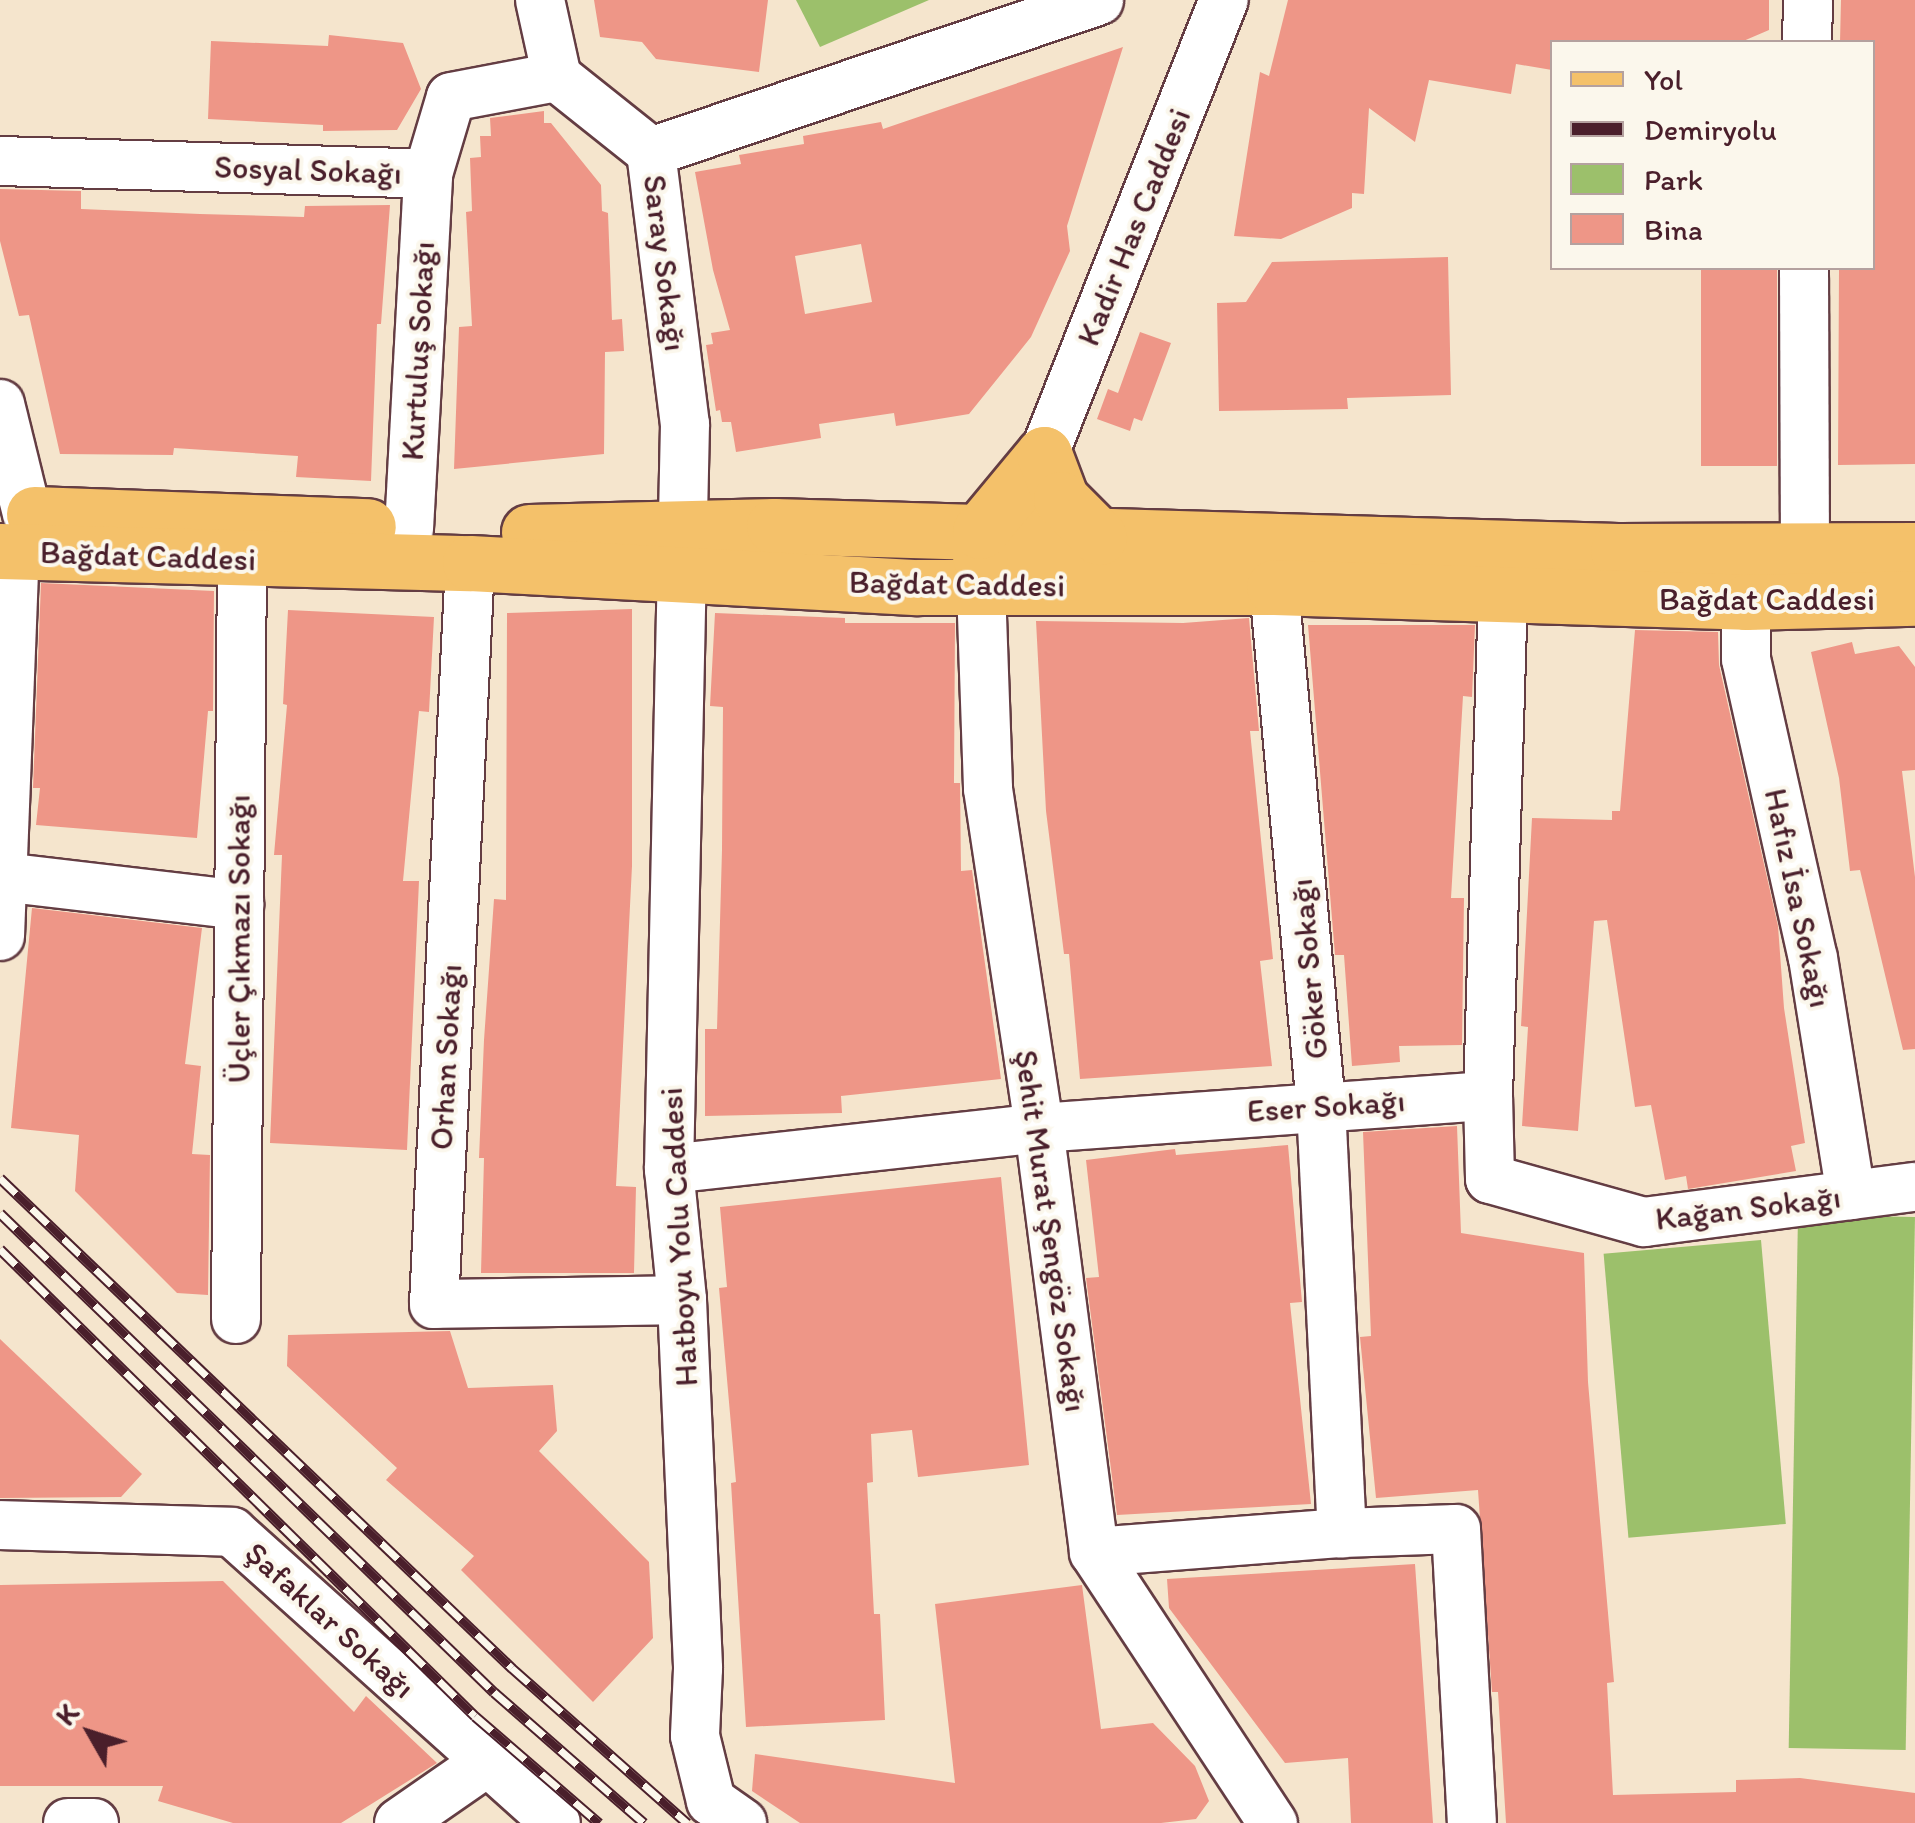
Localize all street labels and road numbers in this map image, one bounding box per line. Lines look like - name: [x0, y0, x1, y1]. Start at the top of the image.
- street label: Kadir Has Caddesi: [1069, 103, 1199, 351]
- street label: Sosyal Sokağı: [214, 148, 402, 192]
- street label: Saray Sokağı: [635, 173, 695, 353]
- street label: Kurtuluş Sokağı: [393, 240, 443, 462]
- street label: Bağdat Caddesi: [39, 533, 257, 579]
- street label: Bağdat Caddesi: [849, 563, 1065, 605]
- street label: Bağdat Caddesi: [1659, 580, 1875, 618]
- street label: Hafız İsa Sokağı: [1756, 785, 1840, 1011]
- street label: Üçler Çıkmazı Sokağı: [220, 795, 258, 1083]
- street label: Göker Sokağı: [1282, 877, 1336, 1061]
- street label: Orhan Sokağı: [422, 963, 470, 1151]
- street label: Şehit Murat Şengöz Sokağı: [1007, 1047, 1095, 1415]
- street label: Eser Sokağı: [1246, 1081, 1406, 1131]
- street label: Hatboyu Yolu Caddesi: [652, 1086, 706, 1388]
- street label: Kağan Sokağı: [1653, 1178, 1843, 1238]
- street label: Şafaklar Sokağı: [237, 1534, 423, 1706]

